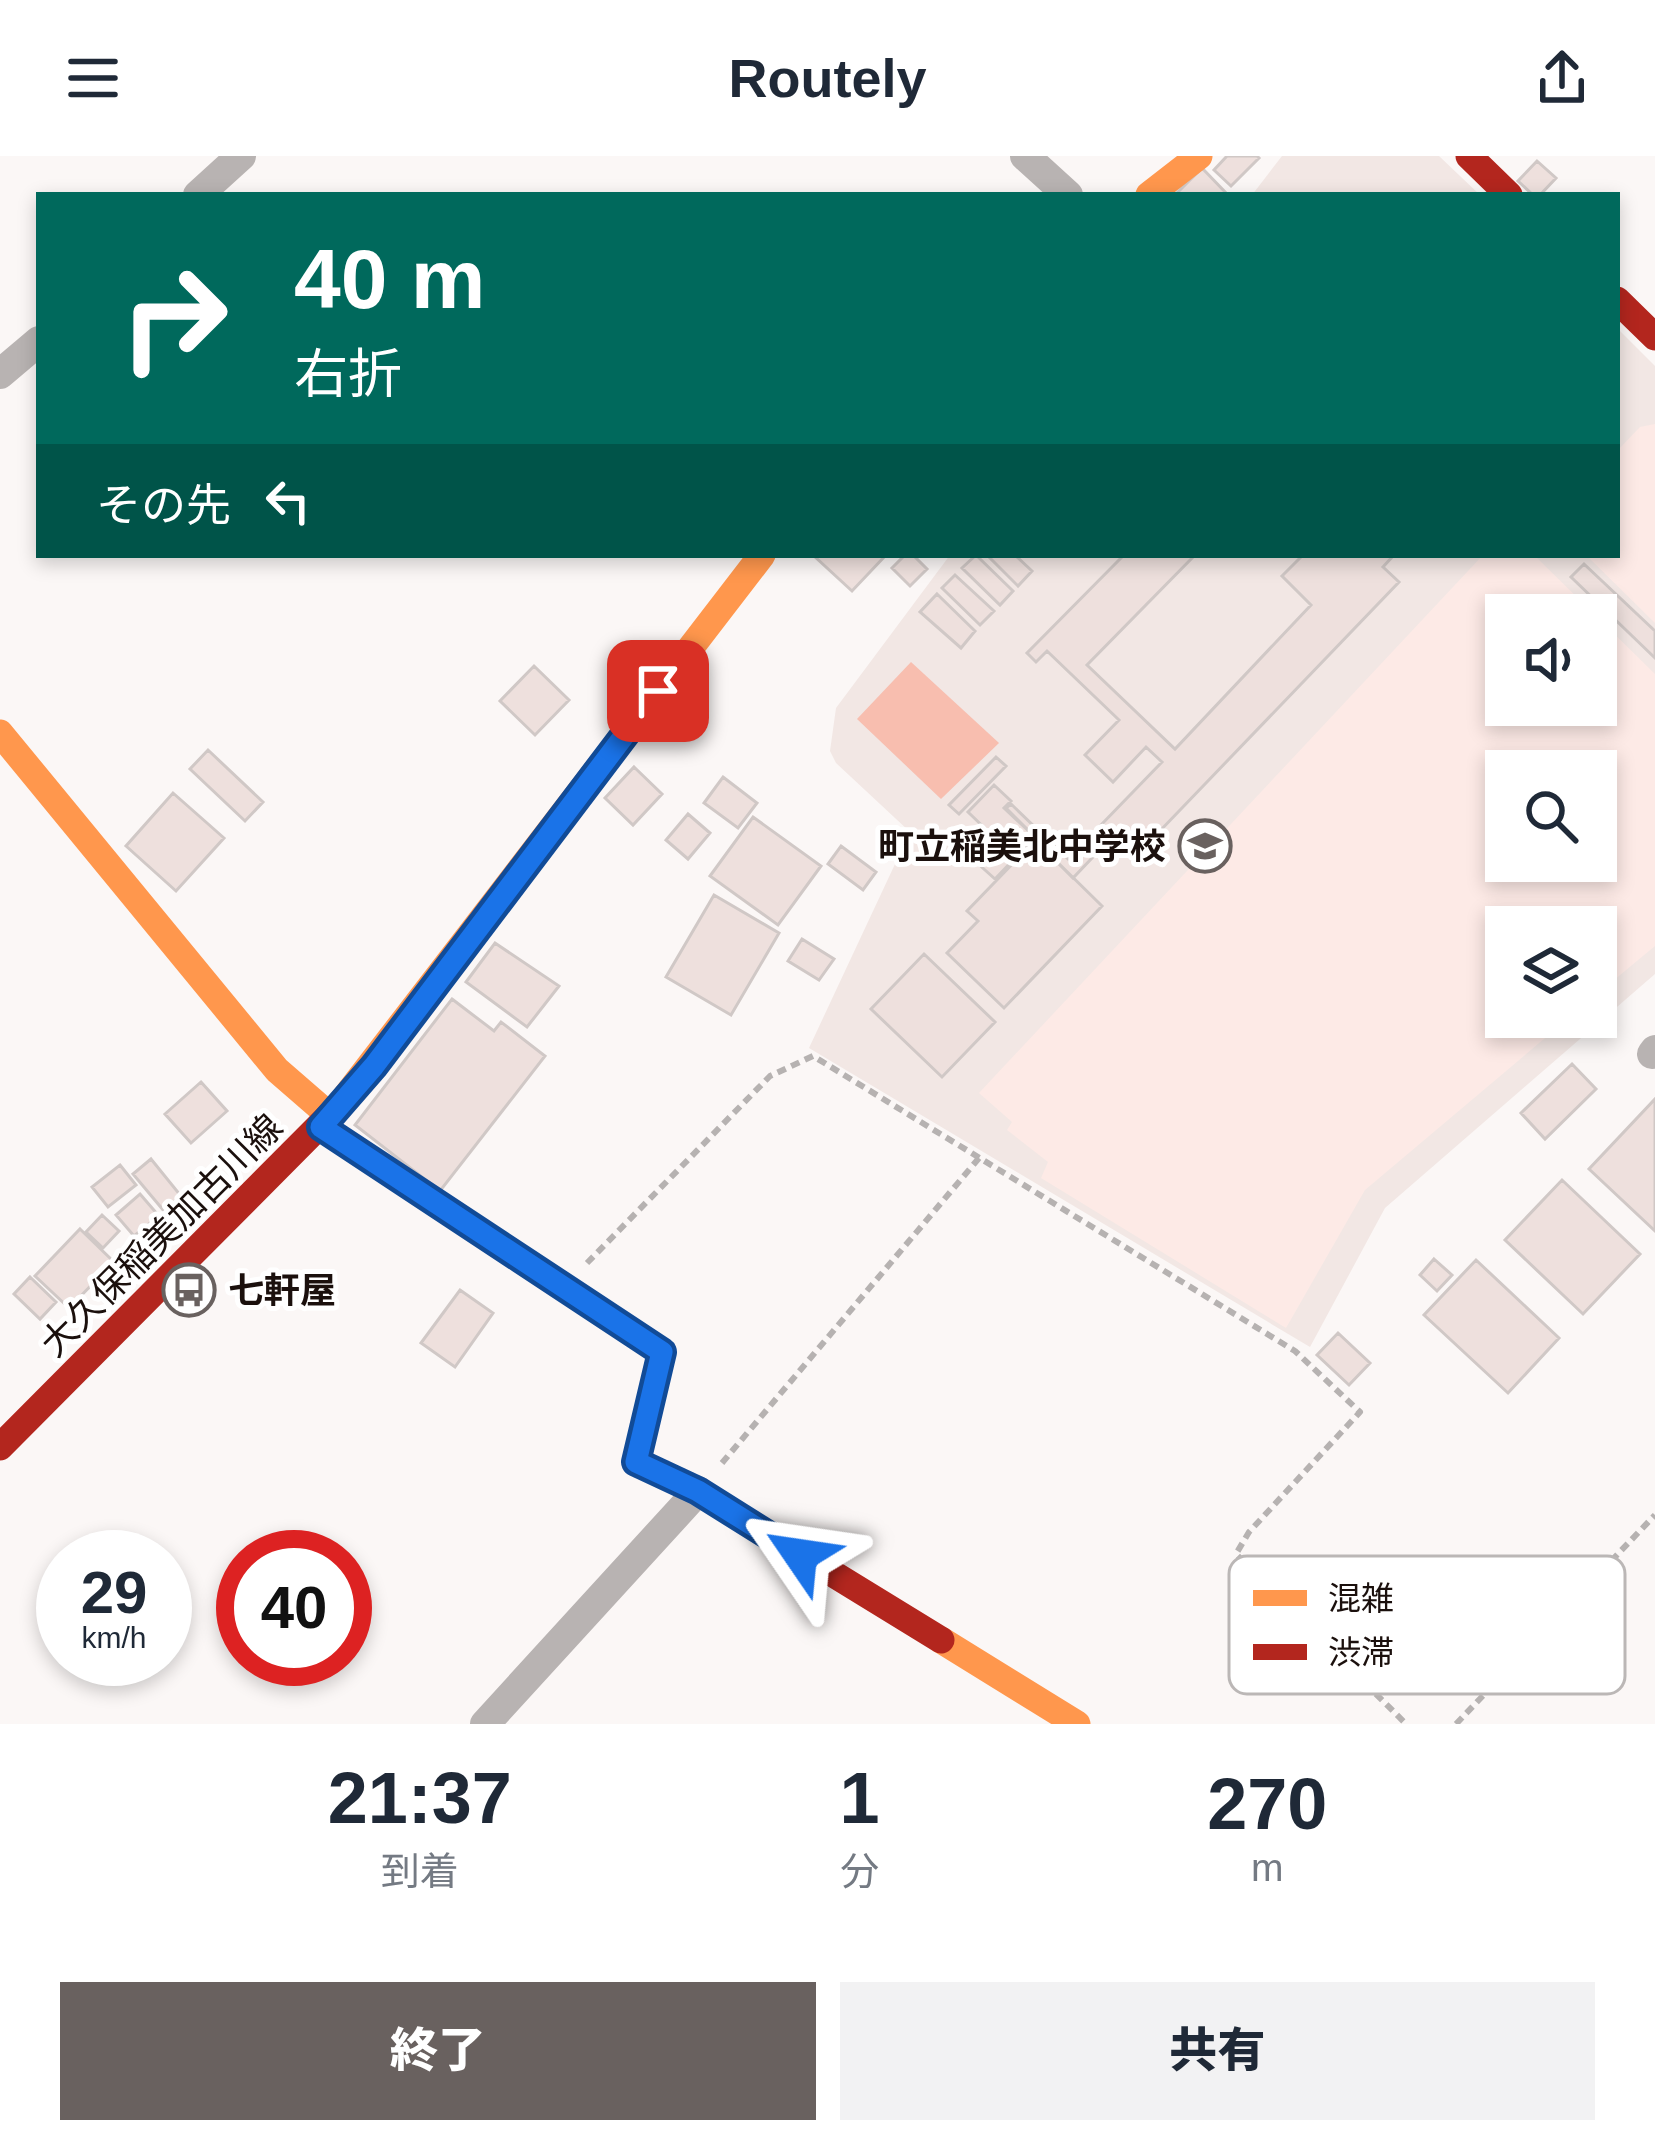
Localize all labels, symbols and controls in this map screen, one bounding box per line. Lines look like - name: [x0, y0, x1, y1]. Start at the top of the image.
- icon: menu: [60, 45, 126, 111]
- icon: share: [1529, 45, 1595, 111]
- text: Routely: [728, 48, 927, 108]
- text: 40 m: [294, 232, 485, 326]
- icon: right: [96, 240, 252, 396]
- text: 右折: [294, 344, 402, 404]
- icon: left: [255, 468, 321, 534]
- text: その先: [96, 480, 231, 531]
- map controls: [1485, 594, 1617, 1038]
- button: sound: [1485, 594, 1617, 726]
- pin: [607, 640, 709, 742]
- icon: arrive: [625, 658, 691, 724]
- button: search: [1485, 750, 1617, 882]
- school or university icon: 町立稲美北中学校: [1177, 818, 1233, 874]
- place label: 町立稲美北中学校: [878, 826, 1166, 867]
- button: layers: [1485, 906, 1617, 1038]
- street label: 大久保稲美加古川線: [32, 1106, 290, 1364]
- bus stop icon: 七軒屋: [161, 1262, 217, 1318]
- place label: 七軒屋: [228, 1270, 336, 1311]
- position arrow: [737, 1492, 863, 1618]
- speed limit sign: 40: [216, 1530, 372, 1686]
- legend: [1229, 1556, 1625, 1694]
- text: 29: [81, 1559, 147, 1626]
- text: 混雑: [1328, 1580, 1394, 1617]
- text: km/h: [81, 1621, 147, 1654]
- text: 渋滞: [1328, 1634, 1394, 1671]
- text: 21:37: [328, 1758, 512, 1838]
- text: 1: [839, 1758, 880, 1838]
- text: 270: [1207, 1764, 1327, 1844]
- text: m: [1251, 1846, 1283, 1889]
- text: 到着: [381, 1850, 459, 1893]
- text: 分: [840, 1850, 879, 1893]
- button: 終了: [60, 1982, 816, 2120]
- button: 共有: [840, 1982, 1595, 2120]

